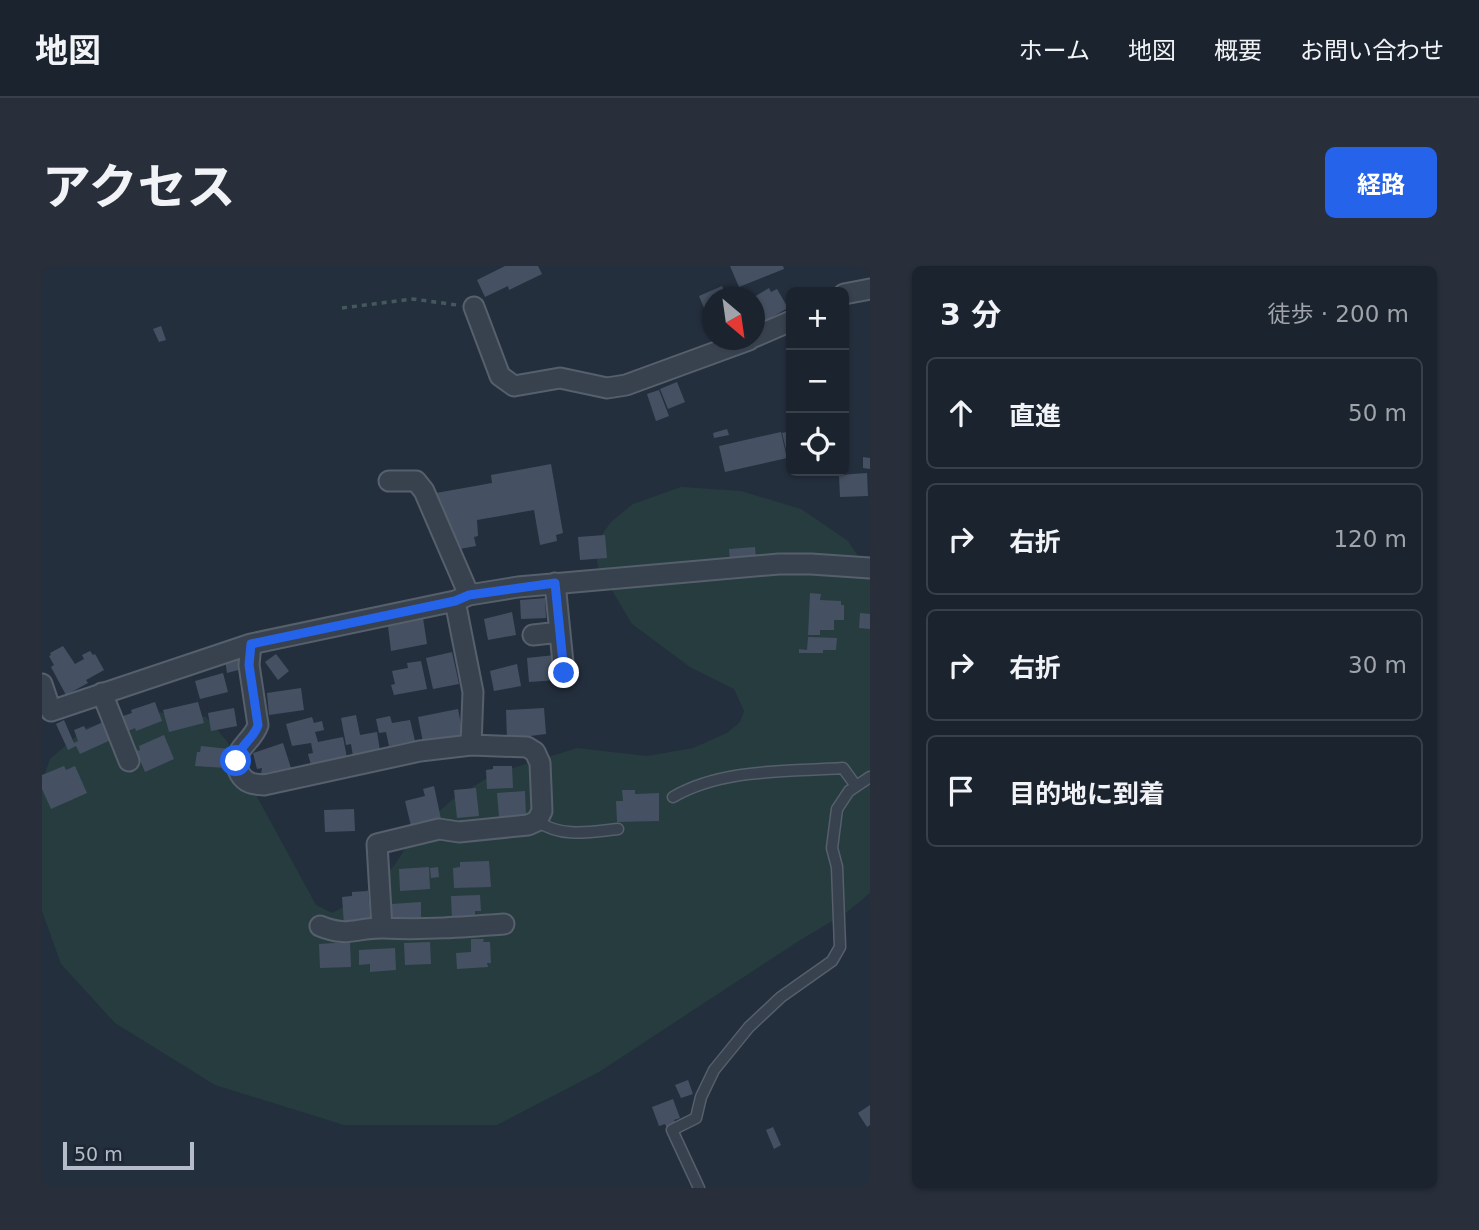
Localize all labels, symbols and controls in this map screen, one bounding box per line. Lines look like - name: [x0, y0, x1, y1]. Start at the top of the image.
- text: 地図: [35, 31, 101, 70]
- text: ホーム: [1019, 37, 1090, 65]
- text: 地図: [1128, 37, 1176, 65]
- text: 概要: [1214, 37, 1262, 65]
- text: お問い合わせ: [1300, 37, 1444, 65]
- button: 経路: [1325, 147, 1437, 218]
- text: アクセス: [42, 159, 236, 216]
- north arrow: [702, 287, 765, 350]
- map controls: [786, 287, 849, 476]
- button: +: [786, 287, 849, 350]
- text: 3 分: [940, 297, 1001, 332]
- text: 徒歩 · 200 m: [1267, 301, 1409, 327]
- button: −: [786, 350, 849, 413]
- icon: ahead: [942, 394, 980, 432]
- text: 50 m: [1348, 400, 1407, 426]
- text: 直進: [1009, 401, 1061, 431]
- button: locate: [786, 413, 849, 476]
- icon: right: [942, 520, 980, 558]
- text: 120 m: [1333, 526, 1407, 552]
- text: 右折: [1009, 527, 1061, 557]
- icon: right: [942, 646, 980, 684]
- text: 30 m: [1348, 652, 1407, 678]
- text: 右折: [1009, 653, 1061, 683]
- route end: [548, 657, 579, 688]
- route start: [220, 745, 251, 776]
- icon: arrive: [942, 772, 980, 810]
- text: 目的地に到着: [1009, 779, 1165, 809]
- scale bar: [63, 1139, 194, 1171]
- text: 50 m: [74, 1143, 123, 1165]

